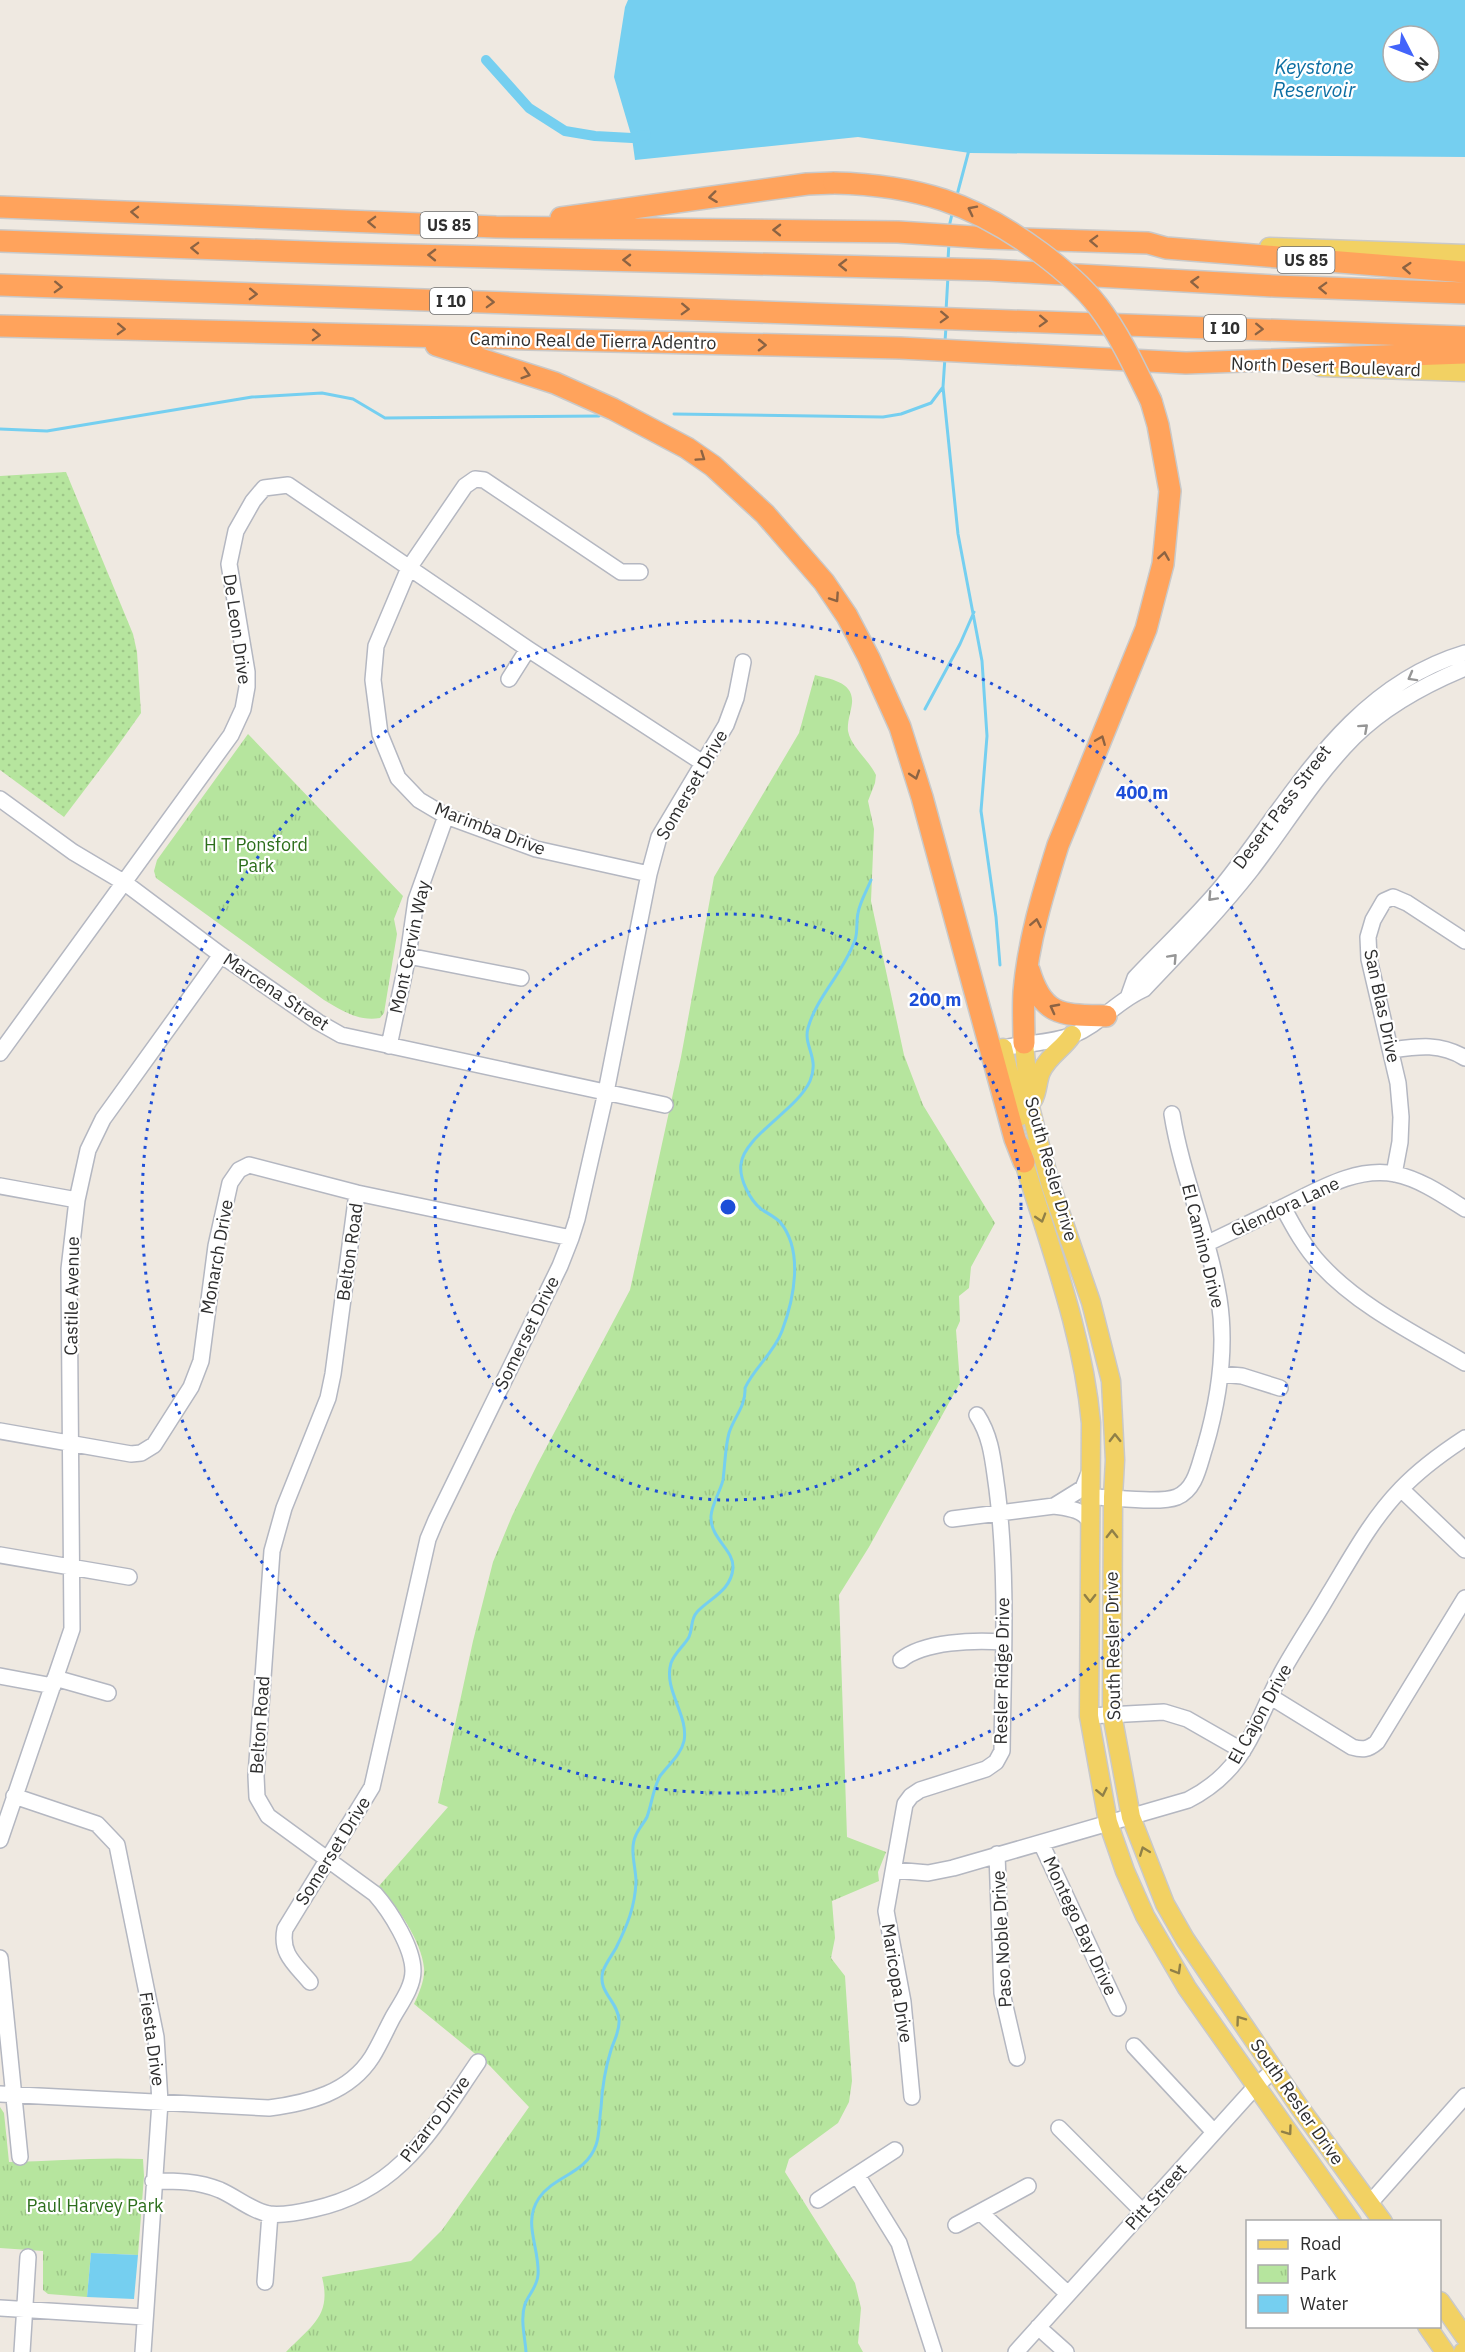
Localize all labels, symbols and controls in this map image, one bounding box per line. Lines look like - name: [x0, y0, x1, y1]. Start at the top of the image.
- north arrow: [1381, 24, 1441, 84]
- water label: Keystone Reservoir: [1273, 53, 1356, 103]
- text: N: [1411, 53, 1433, 75]
- one-way arrow: [708, 190, 718, 203]
- one-way arrow: [131, 206, 140, 219]
- one-way arrow: [967, 206, 978, 217]
- road number: US 85: [420, 212, 478, 238]
- one-way arrow: [367, 215, 376, 228]
- one-way arrow: [772, 224, 781, 236]
- one-way arrow: [1090, 235, 1099, 247]
- one-way arrow: [191, 242, 200, 254]
- road number: US 85: [1278, 247, 1334, 273]
- one-way arrow: [428, 249, 437, 261]
- one-way arrow: [623, 254, 632, 266]
- one-way arrow: [839, 259, 848, 272]
- one-way arrow: [1402, 262, 1411, 275]
- one-way arrow: [1190, 275, 1199, 288]
- one-way arrow: [54, 281, 63, 294]
- one-way arrow: [1318, 281, 1327, 294]
- one-way arrow: [249, 288, 258, 300]
- road number: I 10: [430, 288, 472, 314]
- one-way arrow: [486, 296, 495, 308]
- one-way arrow: [681, 302, 690, 315]
- one-way arrow: [939, 311, 948, 324]
- one-way arrow: [1039, 315, 1048, 327]
- road number: I 10: [1204, 315, 1246, 341]
- one-way arrow: [117, 323, 126, 335]
- one-way arrow: [1255, 323, 1264, 336]
- street label: Camino Real de Tierra Adentro: [469, 327, 717, 354]
- one-way arrow: [312, 328, 321, 341]
- one-way arrow: [758, 339, 767, 351]
- street label: North Desert Boulevard: [1231, 352, 1421, 381]
- one-way arrow: [520, 367, 531, 379]
- one-way arrow: [694, 450, 705, 461]
- one-way arrow: [1158, 551, 1170, 560]
- street label: De Leon Drive: [218, 572, 257, 686]
- one-way arrow: [828, 591, 839, 602]
- one-way arrow: [1408, 670, 1418, 681]
- one-way arrow: [1357, 724, 1368, 735]
- street label: Somerset Drive: [651, 725, 733, 844]
- one-way arrow: [1094, 735, 1106, 746]
- street label: Desert Pass Street: [1228, 740, 1336, 873]
- one-way arrow: [908, 769, 921, 780]
- text: 400 m: [1116, 781, 1168, 804]
- street label: Marimba Drive: [431, 797, 549, 860]
- park label: H T Ponsford Park: [204, 833, 308, 877]
- street label: Mont Cervin Way: [384, 878, 435, 1016]
- one-way arrow: [1208, 889, 1219, 900]
- one-way arrow: [1029, 918, 1042, 928]
- street label: San Blas Drive: [1359, 947, 1406, 1065]
- street label: Marcena Street: [219, 948, 334, 1036]
- one-way arrow: [1165, 955, 1176, 966]
- text: 200 m: [909, 988, 961, 1011]
- one-way arrow: [1050, 1004, 1061, 1016]
- street label: South Resler Drive: [1020, 1094, 1083, 1244]
- street label: Glendora Lane: [1227, 1171, 1343, 1242]
- street label: El Camino Drive: [1177, 1181, 1230, 1310]
- centre of rings: [718, 1197, 738, 1217]
- street label: Monarch Drive: [195, 1198, 238, 1316]
- street label: Belton Road: [331, 1201, 368, 1302]
- one-way arrow: [1034, 1212, 1046, 1223]
- street label: Castile Avenue: [59, 1236, 84, 1356]
- street label: Somerset Drive: [489, 1272, 564, 1393]
- one-way arrow: [1108, 1434, 1121, 1443]
- one-way arrow: [1106, 1530, 1118, 1539]
- street label: South Resler Drive: [1100, 1571, 1125, 1721]
- one-way arrow: [1084, 1593, 1096, 1602]
- street label: Resler Ridge Drive: [989, 1597, 1014, 1745]
- street label: El Cajon Drive: [1223, 1659, 1297, 1768]
- street label: Belton Road: [245, 1675, 274, 1775]
- one-way arrow: [1094, 1786, 1107, 1796]
- street label: Somerset Drive: [290, 1792, 375, 1909]
- one-way arrow: [1139, 1846, 1152, 1857]
- street label: Montego Bay Drive: [1038, 1852, 1123, 1999]
- street label: Paso Noble Drive: [986, 1870, 1017, 2008]
- street label: Maricopa Drive: [877, 1922, 918, 2044]
- one-way arrow: [1170, 1964, 1181, 1975]
- street label: Fiesta Drive: [134, 1990, 171, 2088]
- one-way arrow: [1236, 2015, 1247, 2026]
- street label: South Resler Drive: [1245, 2034, 1350, 2169]
- street label: Pizarro Drive: [395, 2071, 475, 2167]
- one-way arrow: [1281, 2124, 1292, 2135]
- street label: Pitt Street: [1120, 2159, 1191, 2235]
- park label: Paul Harvey Park: [27, 2194, 164, 2217]
- legend: [1246, 2220, 1441, 2328]
- text: Road: [1300, 2232, 1341, 2255]
- text: Park: [1300, 2262, 1337, 2285]
- text: Water: [1300, 2292, 1349, 2315]

